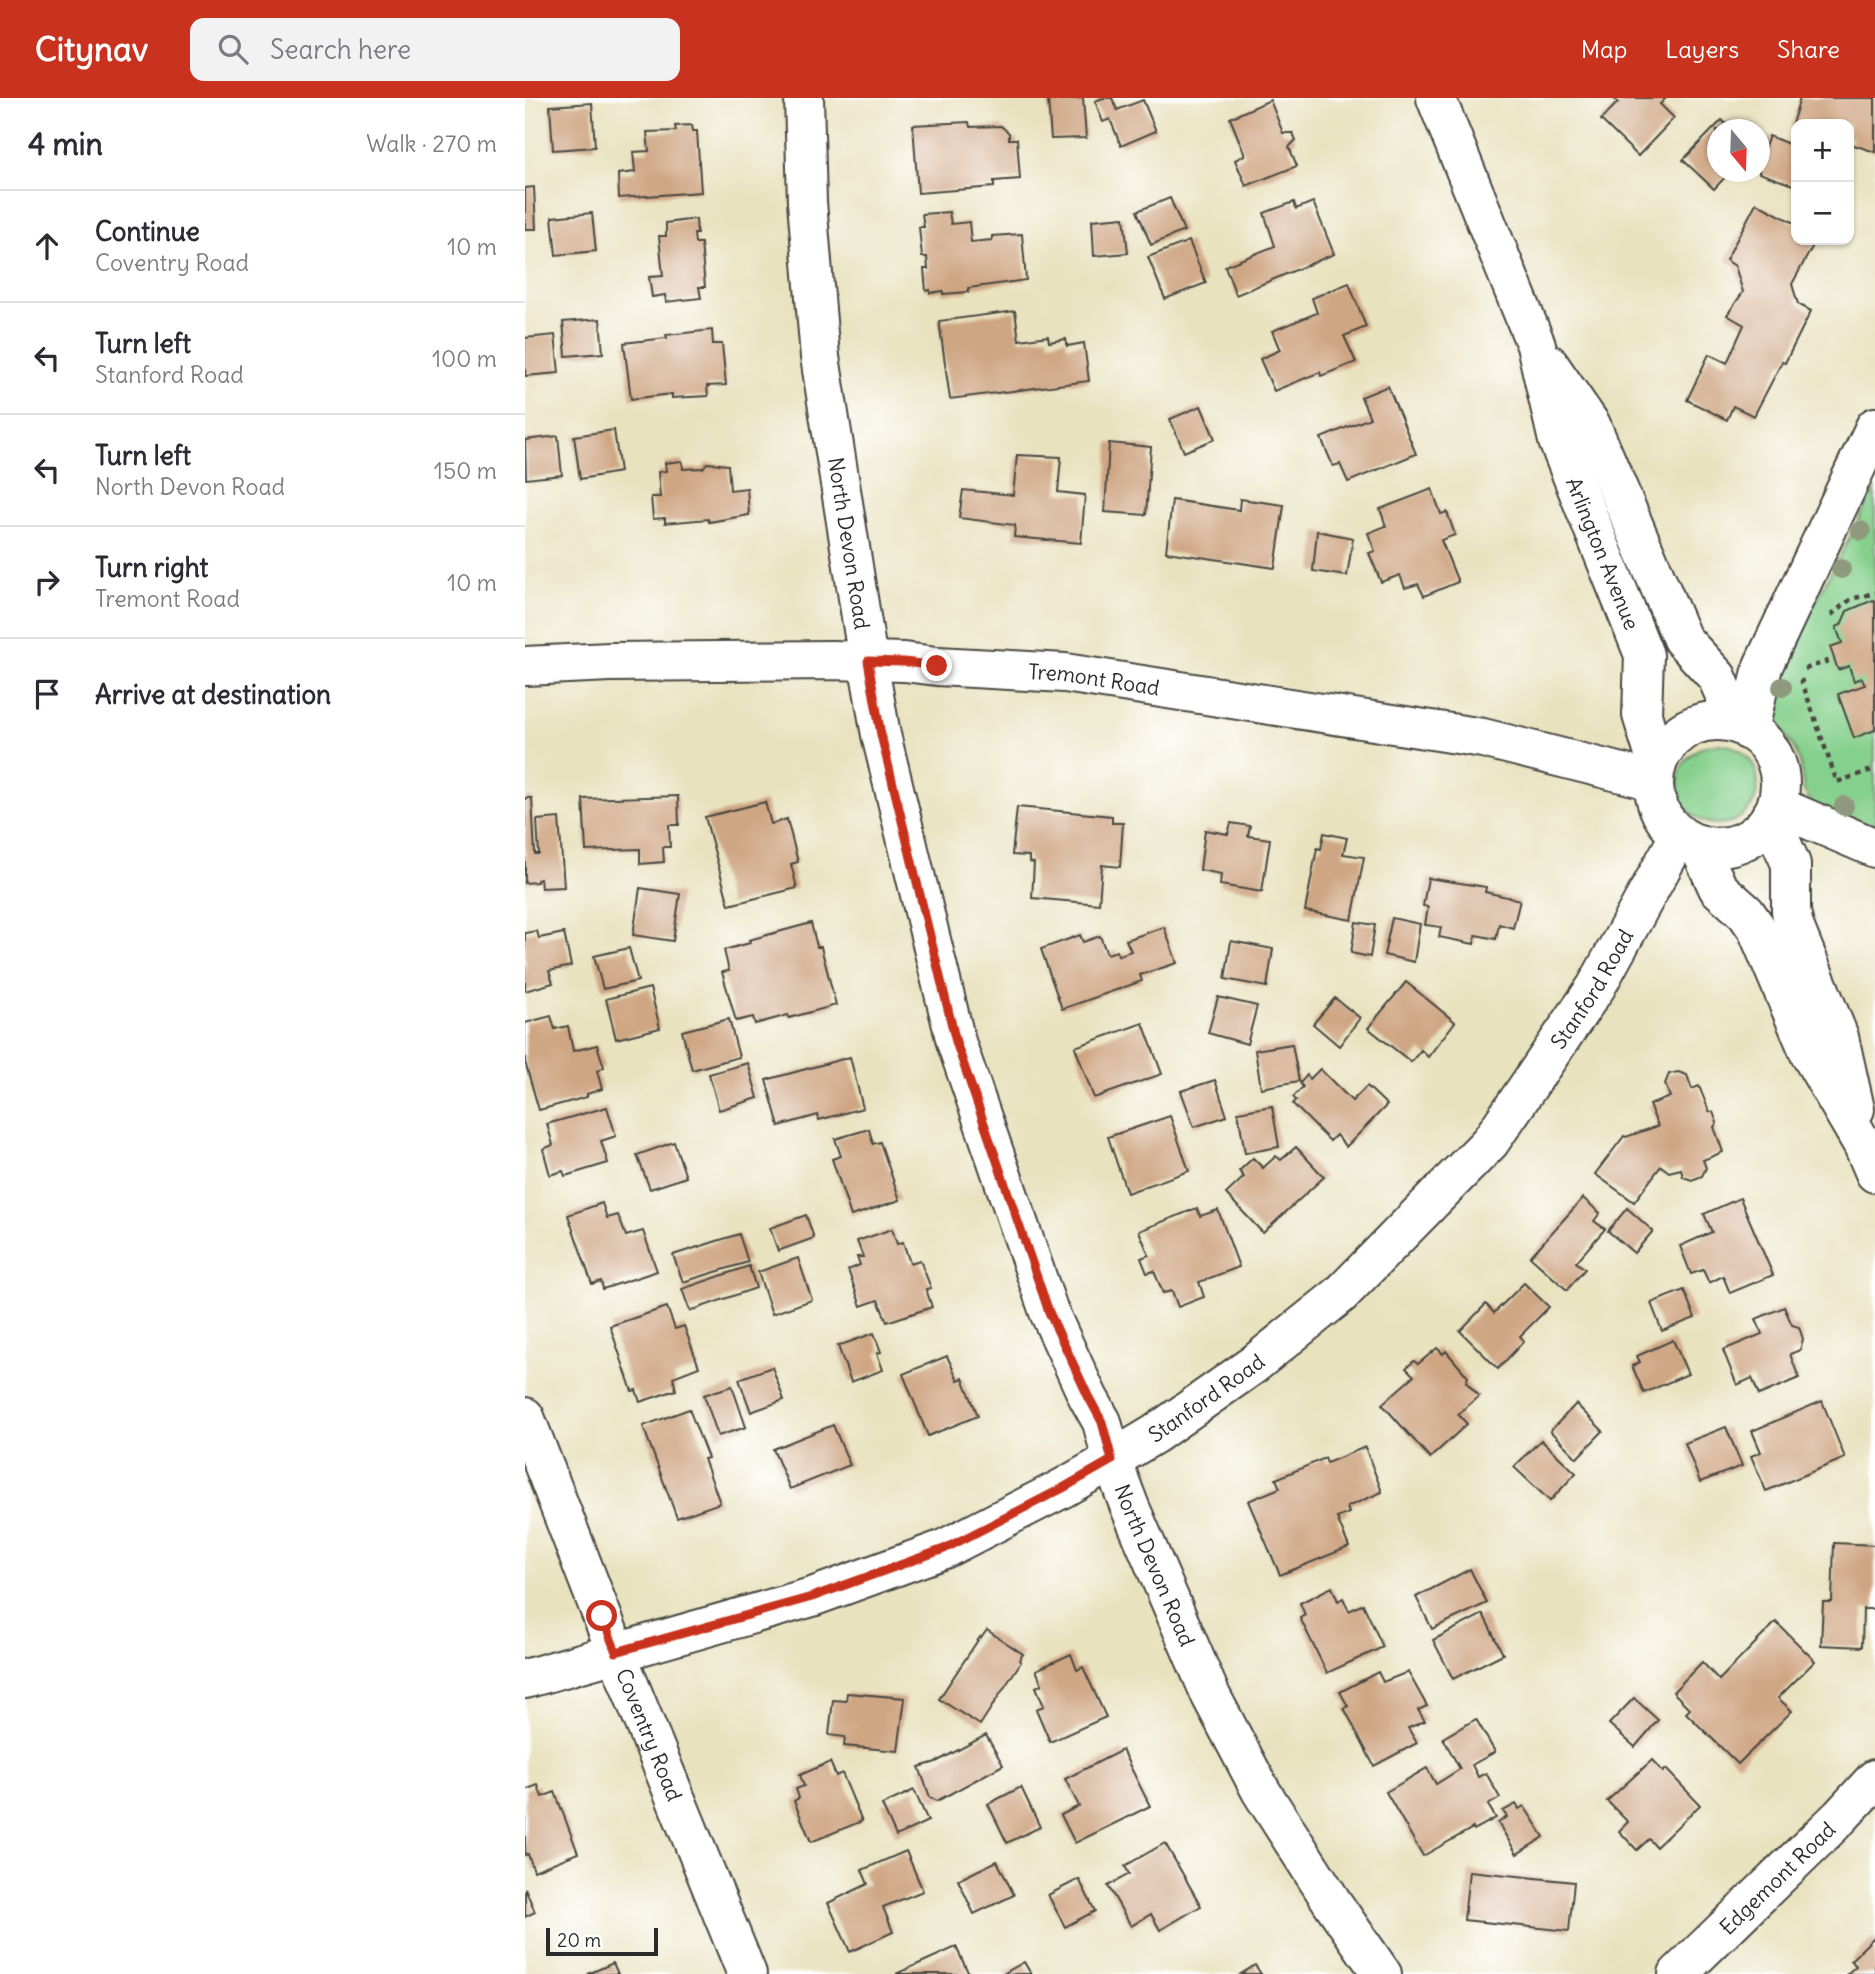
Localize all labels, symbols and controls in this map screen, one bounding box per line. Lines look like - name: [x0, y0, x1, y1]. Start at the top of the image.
- search box: [190, 18, 680, 81]
- text: Citynav: [35, 28, 148, 70]
- icon: search: [214, 30, 252, 68]
- text: Search here: [270, 33, 411, 66]
- text: Map: [1581, 34, 1627, 64]
- text: Layers: [1665, 34, 1739, 64]
- text: Share: [1777, 34, 1840, 64]
- north arrow: [1707, 119, 1770, 182]
- map controls: [1791, 119, 1854, 245]
- button: +: [1791, 119, 1854, 182]
- text: 4 min: [28, 125, 103, 163]
- text: Walk · 270 m: [366, 129, 497, 158]
- button: −: [1791, 182, 1854, 245]
- text: Continue: [95, 215, 200, 248]
- icon: ahead: [28, 227, 66, 265]
- text: 10 m: [447, 232, 497, 261]
- text: Coventry Road: [95, 248, 249, 277]
- text: Turn left: [95, 327, 191, 360]
- icon: left: [28, 339, 66, 377]
- text: 100 m: [432, 344, 497, 373]
- text: Stanford Road: [95, 360, 244, 389]
- text: Turn left: [95, 439, 191, 472]
- icon: left: [28, 451, 66, 489]
- street label: North Devon Road: [823, 455, 876, 631]
- text: 150 m: [434, 456, 497, 485]
- text: North Devon Road: [95, 472, 285, 501]
- street label: Arlington Avenue: [1560, 473, 1646, 633]
- text: Turn right: [95, 551, 208, 584]
- icon: right: [28, 563, 66, 601]
- text: 10 m: [447, 568, 497, 597]
- text: Tremont Road: [95, 584, 240, 613]
- route end: [921, 650, 952, 681]
- street label: Tremont Road: [1028, 658, 1162, 701]
- icon: arrive: [28, 675, 66, 713]
- text: Arrive at destination: [95, 678, 331, 711]
- street label: Stanford Road: [1544, 924, 1639, 1054]
- street label: Stanford Road: [1143, 1348, 1270, 1448]
- street label: North Devon Road: [1109, 1480, 1201, 1650]
- route start: [586, 1600, 617, 1631]
- street label: Coventry Road: [611, 1664, 689, 1805]
- street label: Edgemont Road: [1713, 1816, 1841, 1940]
- scale bar: [546, 1925, 658, 1957]
- text: 20 m: [557, 1928, 601, 1952]

